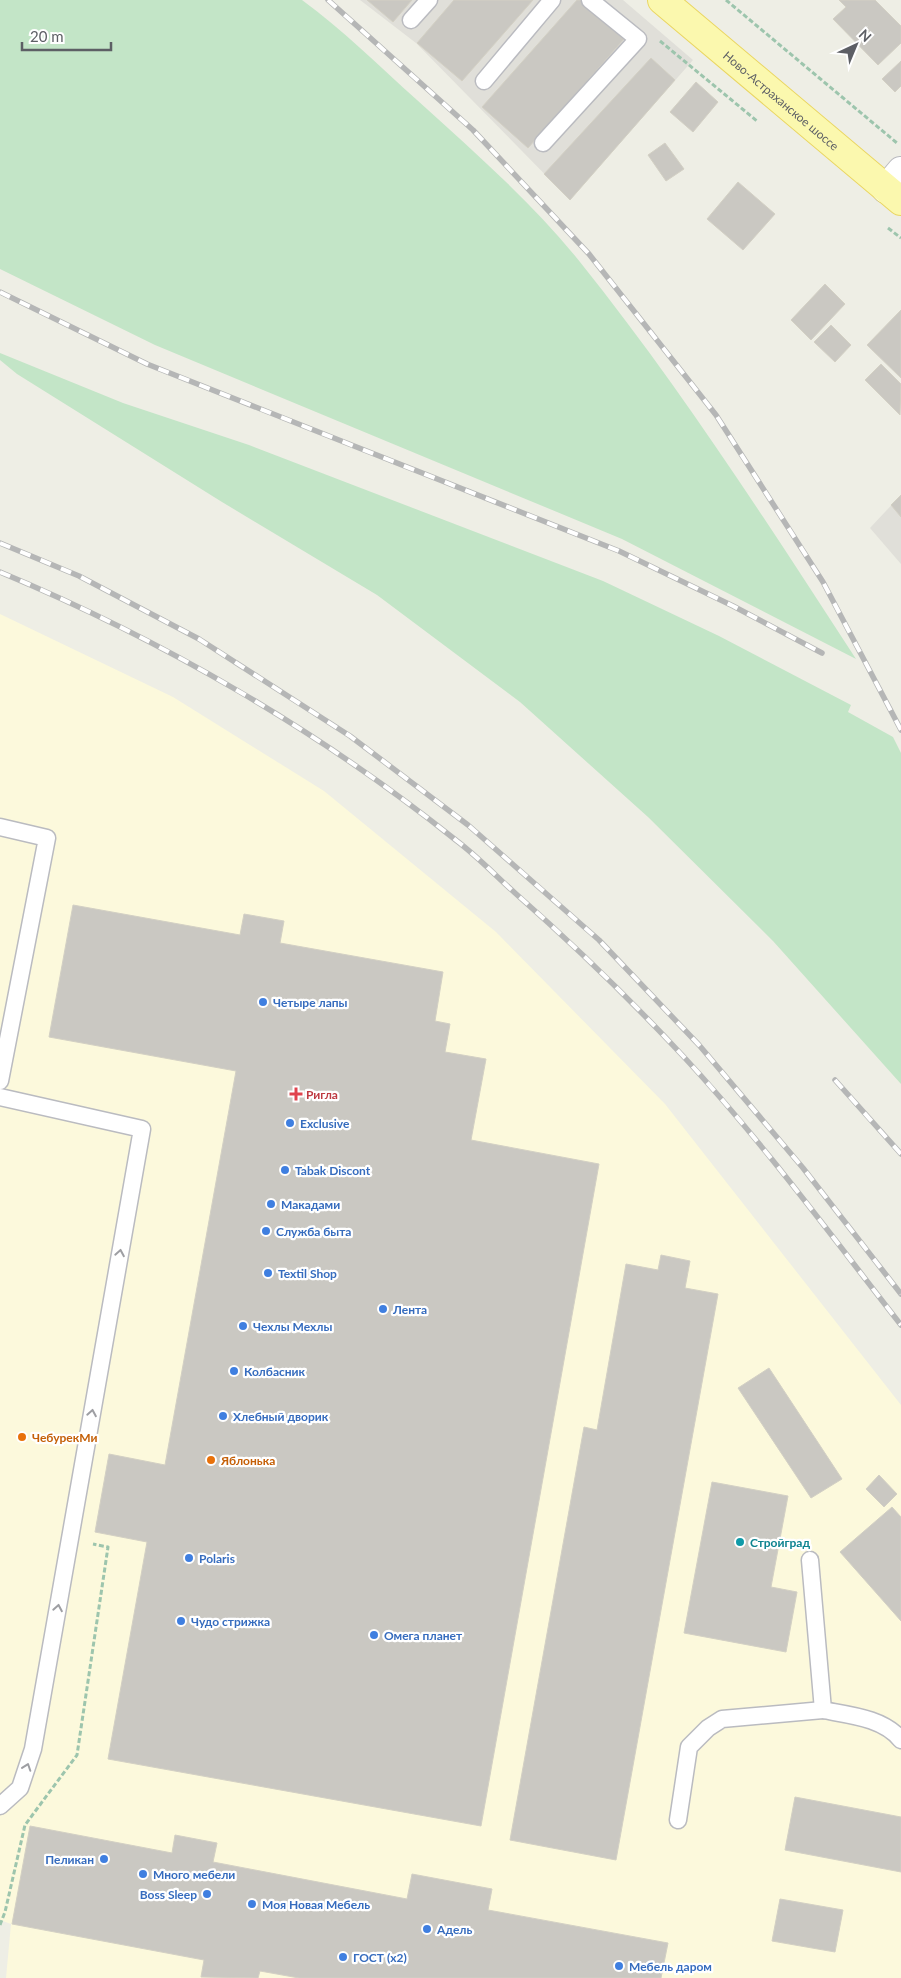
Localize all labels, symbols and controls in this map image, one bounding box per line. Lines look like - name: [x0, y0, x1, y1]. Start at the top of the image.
- scale bar: [22, 20, 111, 52]
- north arrow: [831, 20, 881, 70]
- text: N: [856, 25, 875, 45]
- text: 20 m: [30, 27, 64, 45]
- street label: Ново-Астраханское шоссе: [721, 48, 842, 153]
- place label: Четыре лапы: [273, 995, 348, 1010]
- marker: Четыре лапы: [257, 996, 269, 1008]
- place label: Ригла: [306, 1087, 338, 1102]
- marker: Ригла: [290, 1088, 302, 1100]
- place label: Exclusive: [300, 1116, 350, 1131]
- marker: Exclusive: [284, 1117, 296, 1129]
- place label: Tabak Discont: [295, 1163, 371, 1178]
- marker: Tabak Discont: [279, 1164, 291, 1176]
- place label: Макадами: [281, 1197, 340, 1212]
- marker: Макадами: [265, 1198, 277, 1210]
- place label: Служба быта: [276, 1224, 351, 1239]
- marker: Служба быта: [260, 1225, 272, 1237]
- one-way arrow: [115, 1249, 125, 1258]
- place label: Textil Shop: [278, 1266, 337, 1281]
- marker: Textil Shop: [262, 1267, 274, 1279]
- place label: Лента: [392, 1302, 427, 1317]
- marker: Лента: [377, 1303, 389, 1315]
- place label: Чехлы Мехлы: [253, 1319, 332, 1334]
- marker: Чехлы Мехлы: [237, 1320, 249, 1332]
- place label: Колбасник: [244, 1364, 306, 1379]
- marker: Колбасник: [228, 1365, 240, 1377]
- one-way arrow: [86, 1409, 96, 1418]
- place label: Хлебный дворик: [233, 1409, 329, 1424]
- marker: Хлебный дворик: [217, 1410, 229, 1422]
- place label: ЧебурекМи: [32, 1430, 97, 1445]
- marker: ЧебурекМи: [16, 1431, 28, 1443]
- place label: Яблонька: [220, 1453, 275, 1468]
- marker: Яблонька: [205, 1454, 217, 1466]
- place label: Стройград: [750, 1535, 810, 1550]
- marker: Стройград: [734, 1536, 746, 1548]
- place label: Polaris: [199, 1551, 235, 1566]
- marker: Polaris: [183, 1552, 195, 1564]
- one-way arrow: [52, 1604, 62, 1612]
- place label: Чудо стрижка: [191, 1614, 270, 1629]
- marker: Чудо стрижка: [175, 1615, 187, 1627]
- place label: Омега планет: [384, 1628, 463, 1643]
- marker: Омега планет: [368, 1629, 380, 1641]
- one-way arrow: [21, 1764, 31, 1772]
- place label: Пеликан: [45, 1852, 94, 1867]
- marker: Пеликан: [98, 1853, 110, 1865]
- place label: Много мебели: [153, 1867, 235, 1882]
- marker: Много мебели: [137, 1868, 149, 1880]
- place label: Boss Sleep: [140, 1887, 197, 1902]
- marker: Boss Sleep: [201, 1888, 213, 1900]
- place label: Моя Новая Мебель: [262, 1897, 370, 1912]
- marker: Моя Новая Мебель: [246, 1898, 258, 1910]
- place label: Адель: [436, 1922, 473, 1937]
- marker: Адель: [421, 1923, 433, 1935]
- place label: ГОСТ (x2): [353, 1950, 407, 1965]
- marker: ГОСТ (x2): [337, 1951, 349, 1963]
- place label: Мебель даром: [629, 1959, 712, 1974]
- marker: Мебель даром: [613, 1960, 625, 1972]

